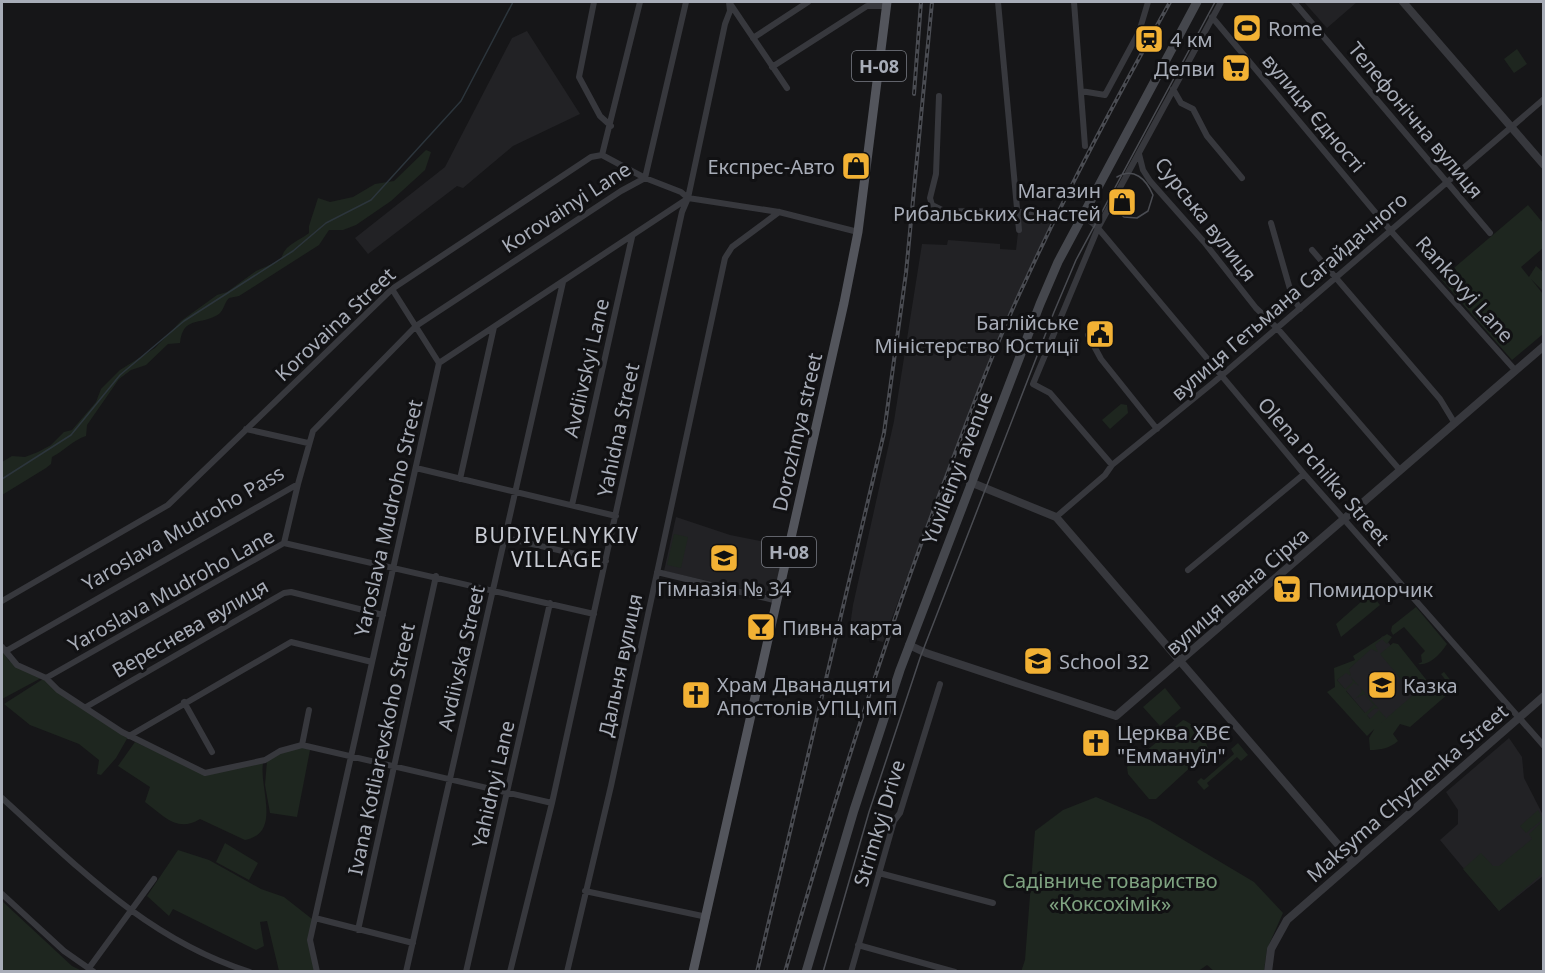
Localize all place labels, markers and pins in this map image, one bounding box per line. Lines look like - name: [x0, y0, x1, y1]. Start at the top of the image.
- sports icon: Rome: [1231, 12, 1263, 44]
- place label: Rome: [1268, 15, 1323, 42]
- station icon: 4 км: [1133, 23, 1165, 55]
- place label: 4 км: [1170, 26, 1213, 53]
- supermarket icon: Делви: [1220, 52, 1252, 84]
- place label: Делви: [1154, 55, 1215, 82]
- shop icon: Експрес-Авто: [840, 150, 872, 182]
- place label: Експрес-Авто: [707, 153, 835, 180]
- place label: Магазин Рибальських Снастей: [893, 177, 1101, 227]
- shop icon: Магазин Рибальських Снастей: [1106, 186, 1138, 218]
- place label: Баглійське Міністерство Юстиції: [874, 309, 1079, 359]
- public building icon: Баглійське Міністерство Юстиції: [1084, 318, 1116, 350]
- school or university icon: Гімназія № 34: [708, 542, 740, 574]
- supermarket icon: Помидорчик: [1271, 573, 1303, 605]
- place label: Гімназія № 34: [657, 575, 792, 602]
- place label: Помидорчик: [1308, 576, 1433, 603]
- bar icon: Пивна карта: [745, 611, 777, 643]
- place label: Пивна карта: [782, 614, 903, 641]
- school or university icon: School 32: [1022, 645, 1054, 677]
- place label: School 32: [1059, 648, 1149, 675]
- school or university icon: Казка: [1366, 669, 1398, 701]
- place label: Храм Дванадцяти Апостолів УПЦ МП: [717, 671, 898, 721]
- place label: Казка: [1403, 672, 1458, 699]
- church icon: Храм Дванадцяти Апостолів УПЦ МП: [680, 679, 712, 711]
- place label: Церква ХВЄ "Еммануїл": [1117, 719, 1231, 769]
- church icon: Церква ХВЄ "Еммануїл": [1080, 727, 1112, 759]

